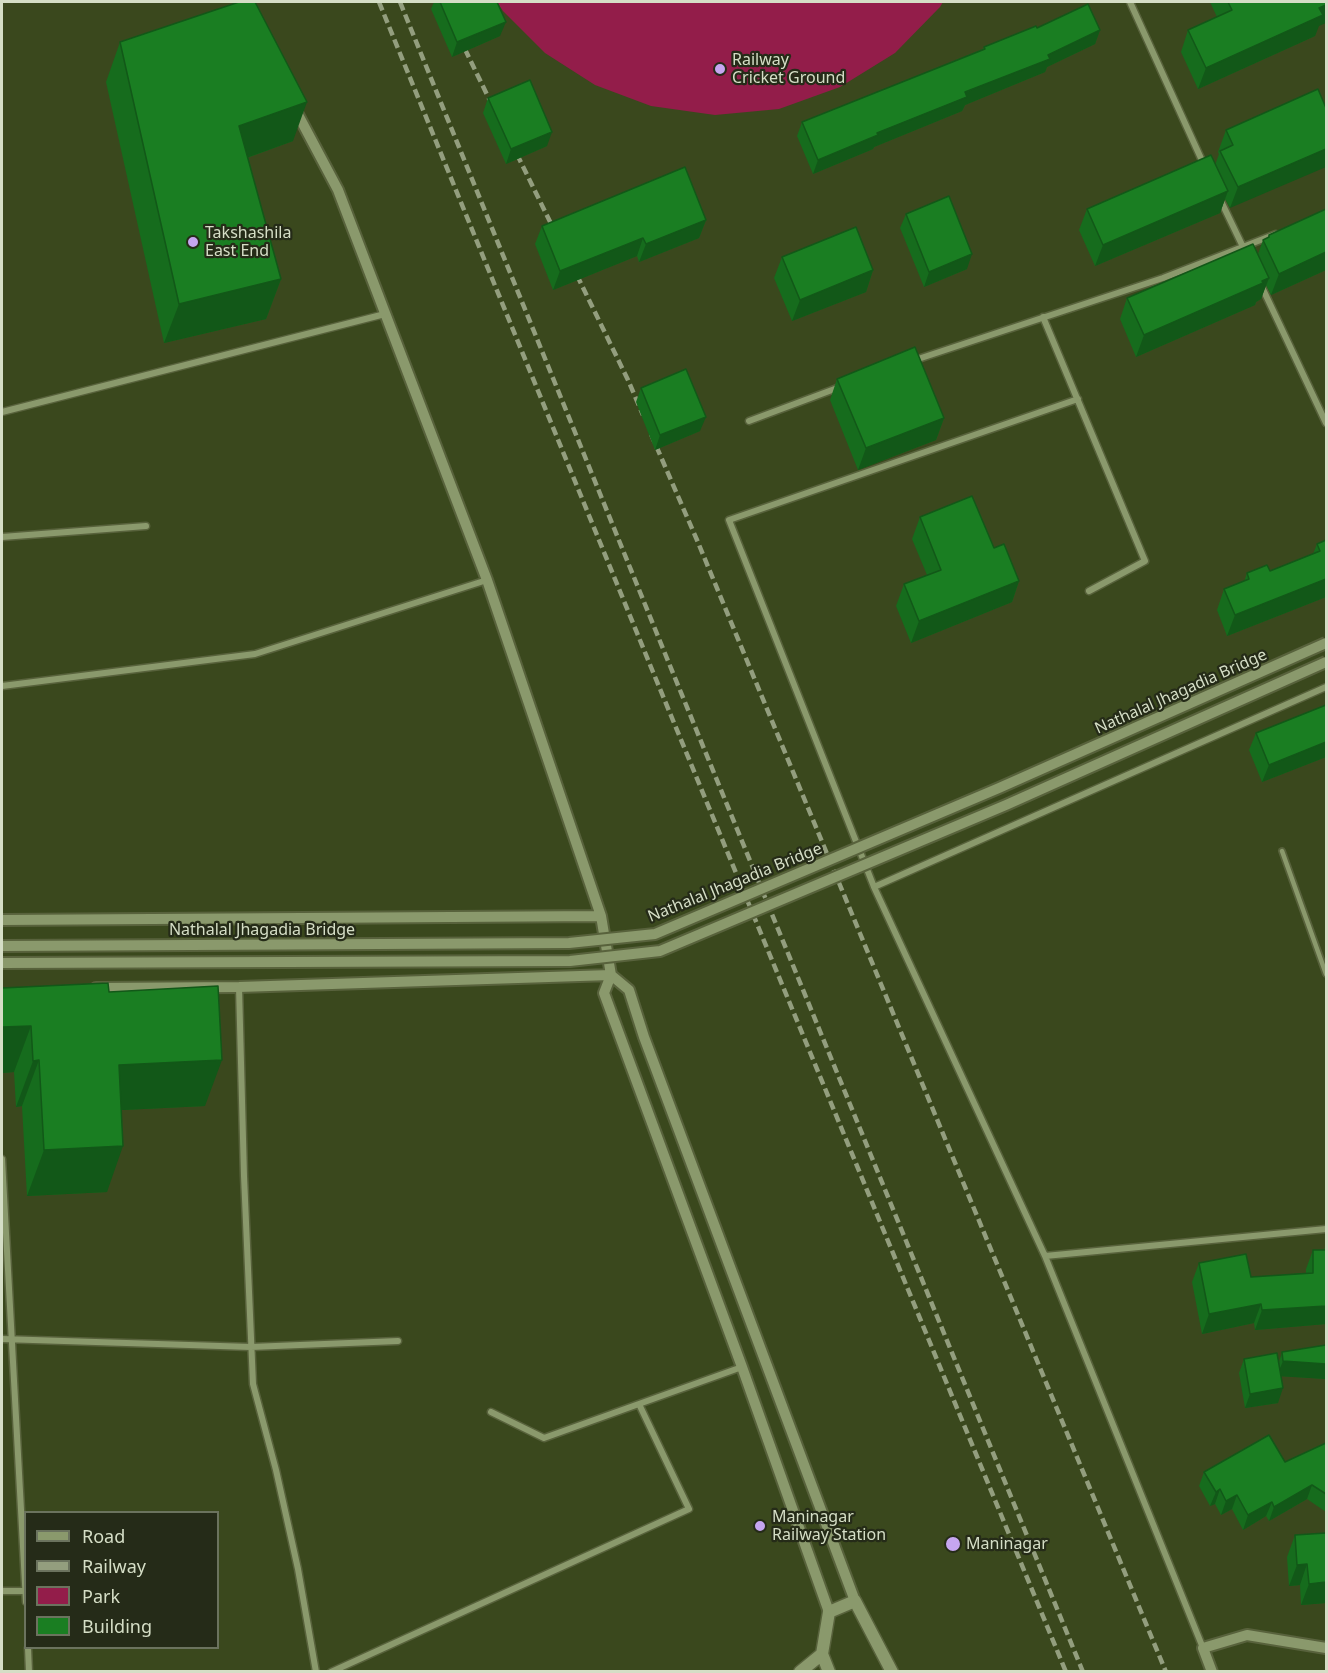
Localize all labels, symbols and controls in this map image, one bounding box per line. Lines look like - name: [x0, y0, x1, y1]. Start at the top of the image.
- place label: Railway Cricket Ground: [732, 50, 845, 88]
- marker: Railway Cricket Ground: [713, 62, 727, 76]
- place label: Takshashila East End: [205, 223, 291, 261]
- marker: Takshashila East End: [186, 235, 200, 249]
- street label: Nathalal Jhagadia Bridge: [1092, 645, 1270, 739]
- street label: Nathalal Jhagadia Bridge: [645, 839, 825, 927]
- street label: Nathalal Jhagadia Bridge: [169, 920, 355, 940]
- place label: Maninagar Railway Station: [772, 1507, 886, 1545]
- legend: [24, 1511, 219, 1649]
- marker: Maninagar Railway Station: [753, 1519, 767, 1533]
- text: Road: [82, 1524, 125, 1548]
- place label: Maninagar: [966, 1534, 1048, 1554]
- marker: Maninagar: [944, 1535, 962, 1553]
- text: Railway: [82, 1554, 146, 1578]
- text: Park: [82, 1584, 120, 1608]
- text: Building: [82, 1614, 152, 1638]

